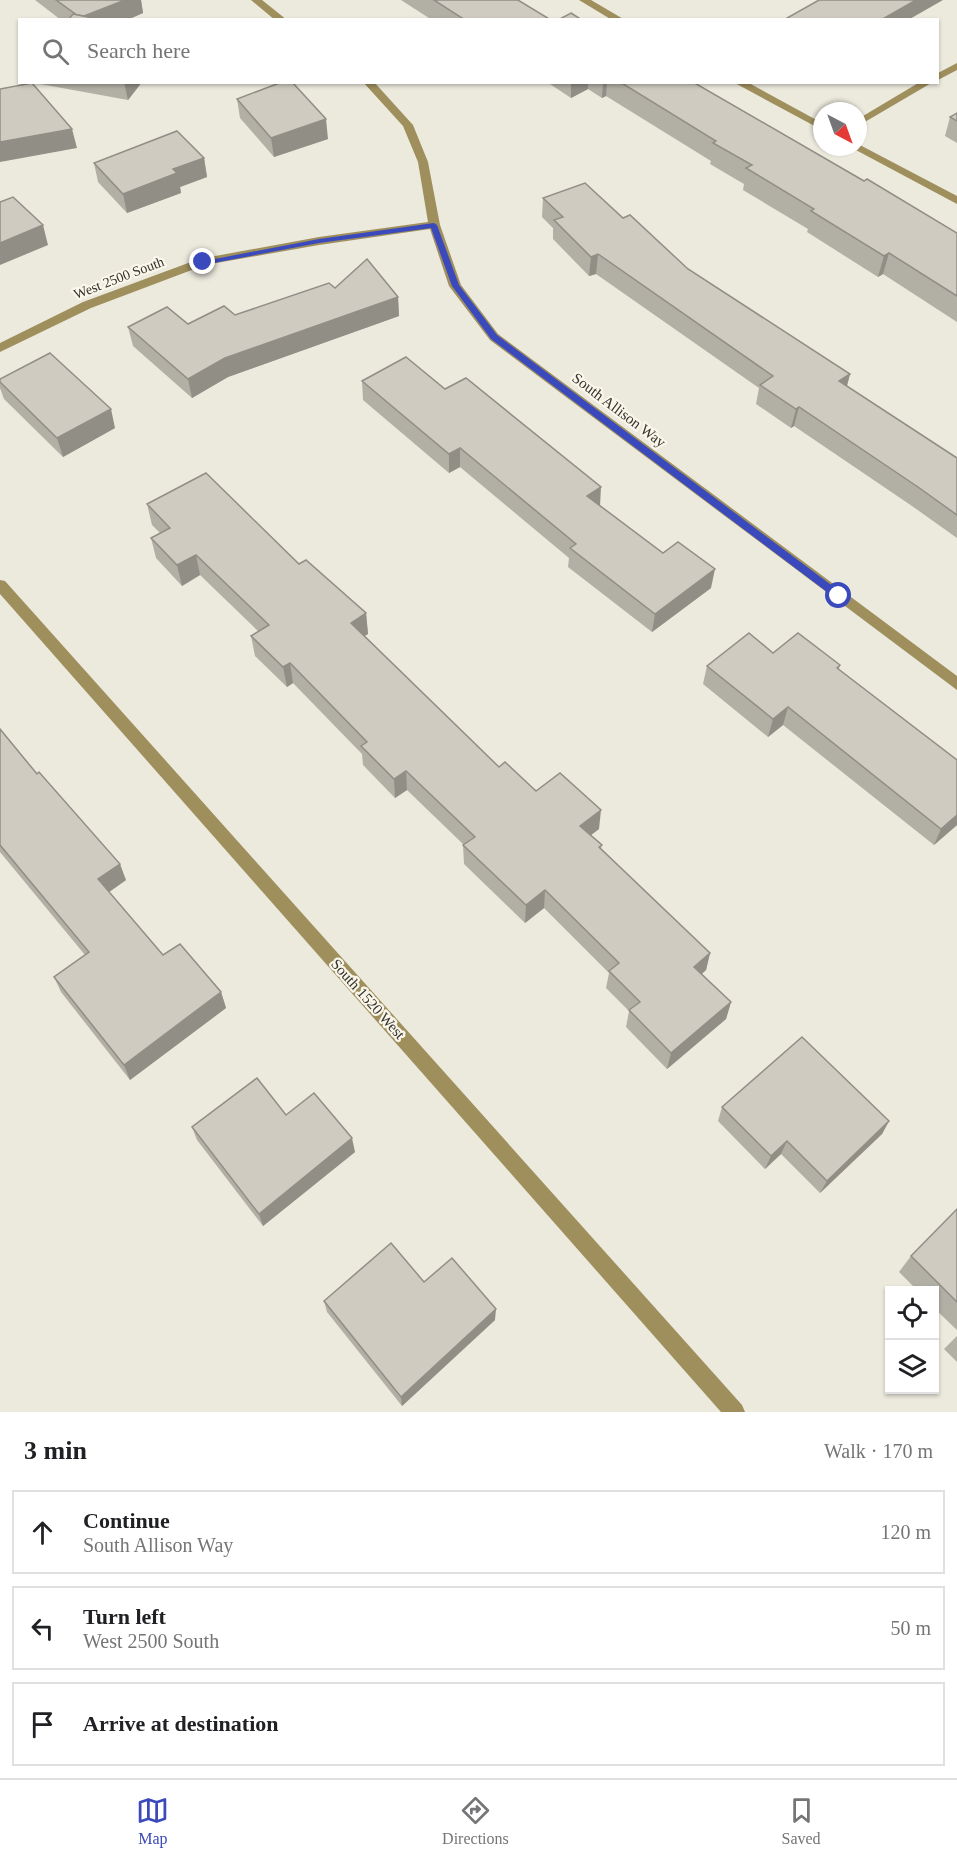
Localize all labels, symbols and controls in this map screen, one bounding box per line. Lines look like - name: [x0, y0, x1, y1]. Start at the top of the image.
- search box: [18, 18, 939, 84]
- icon: search: [39, 35, 72, 68]
- text: Search here: [87, 38, 190, 63]
- north arrow: [813, 102, 867, 156]
- route end: [189, 248, 215, 274]
- street label: West 2500 South: [72, 254, 166, 302]
- street label: South Allison Way: [569, 370, 669, 451]
- route start: [825, 582, 851, 608]
- street label: South 1520 West: [328, 956, 409, 1043]
- map controls: [885, 1286, 939, 1394]
- button: locate: [885, 1286, 939, 1340]
- button: layers: [885, 1340, 939, 1394]
- text: 3 min: [24, 1436, 87, 1465]
- text: Walk · 170 m: [824, 1440, 933, 1462]
- text: Continue: [83, 1508, 170, 1533]
- icon: ahead: [26, 1516, 59, 1549]
- text: 120 m: [880, 1521, 931, 1543]
- text: South Allison Way: [83, 1534, 233, 1556]
- text: Turn left: [83, 1604, 166, 1629]
- icon: left: [26, 1612, 59, 1645]
- text: 50 m: [890, 1617, 931, 1639]
- text: West 2500 South: [83, 1630, 219, 1652]
- icon: arrive: [26, 1708, 59, 1741]
- text: Arrive at destination: [83, 1711, 279, 1736]
- tab: Map: [136, 1794, 169, 1848]
- tab: Directions: [442, 1794, 509, 1848]
- tab: Saved: [781, 1794, 821, 1848]

